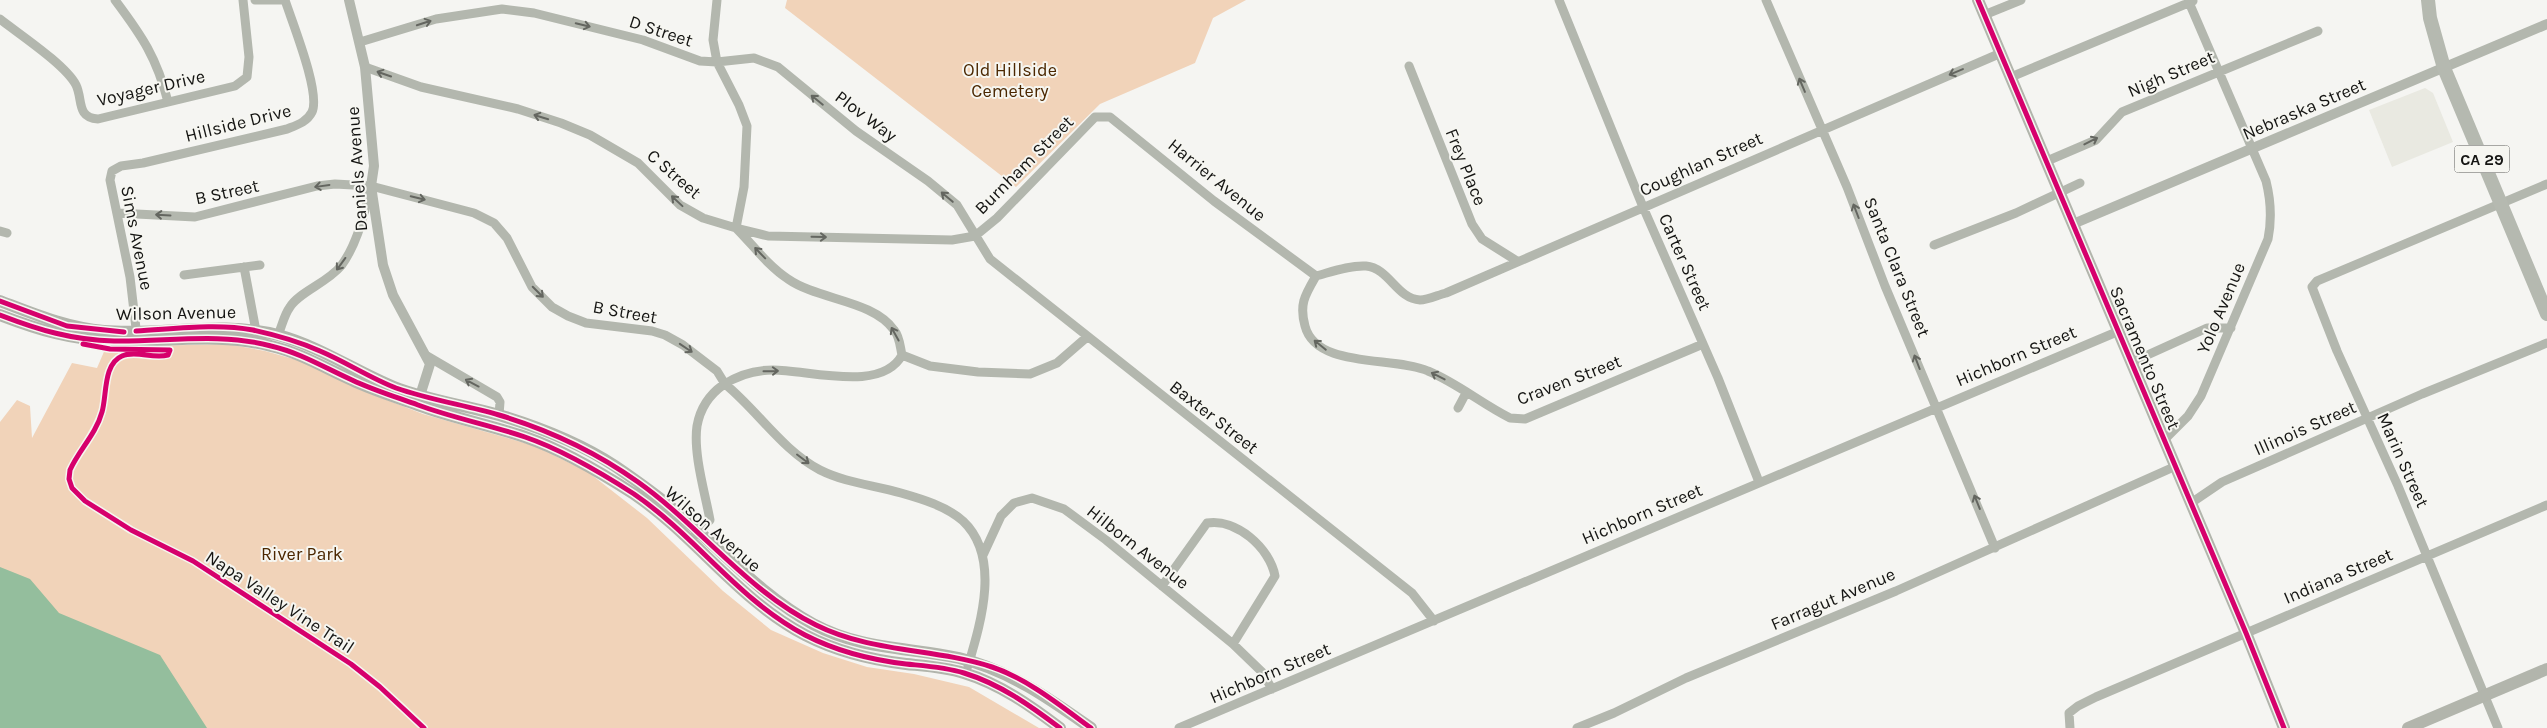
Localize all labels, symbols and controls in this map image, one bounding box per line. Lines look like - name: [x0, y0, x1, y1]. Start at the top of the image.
- street label: D Street: [626, 10, 696, 52]
- one-way arrow: [415, 18, 431, 27]
- one-way arrow: [575, 21, 591, 30]
- street label: Nigh Street: [2124, 46, 2218, 102]
- park label: Old Hillside Cemetery: [963, 59, 1057, 102]
- street label: Voyager Drive: [95, 65, 207, 111]
- one-way arrow: [1949, 68, 1964, 78]
- one-way arrow: [377, 69, 392, 78]
- street label: Nebraska Street: [2239, 73, 2369, 145]
- one-way arrow: [1797, 78, 1807, 93]
- street label: Plov Way: [831, 86, 902, 147]
- one-way arrow: [811, 94, 824, 105]
- street label: Hillside Drive: [183, 99, 293, 147]
- street label: Daniels Avenue: [342, 106, 372, 232]
- one-way arrow: [533, 111, 549, 121]
- street label: Burnham Street: [970, 111, 1078, 219]
- street label: Frey Place: [1441, 125, 1491, 209]
- street label: Coughlan Street: [1636, 127, 1766, 201]
- street label: Harrier Avenue: [1164, 134, 1270, 226]
- one-way arrow: [2083, 136, 2098, 145]
- street label: C Street: [642, 144, 706, 204]
- road number: CA 29: [2454, 146, 2510, 172]
- street label: B Street: [193, 174, 261, 210]
- one-way arrow: [315, 181, 331, 191]
- street label: Sims Avenue: [116, 184, 158, 292]
- one-way arrow: [941, 191, 954, 202]
- one-way arrow: [410, 194, 426, 203]
- street label: Santa Clara Street: [1859, 194, 1935, 340]
- one-way arrow: [670, 195, 683, 207]
- one-way arrow: [1851, 204, 1860, 219]
- street label: Carter Street: [1654, 210, 1716, 314]
- one-way arrow: [156, 211, 172, 220]
- one-way arrow: [810, 232, 827, 242]
- one-way arrow: [754, 246, 766, 259]
- one-way arrow: [336, 257, 346, 271]
- street label: Yolo Avenue: [2192, 259, 2250, 357]
- street label: Sacramento Street: [2105, 283, 2185, 433]
- one-way arrow: [532, 286, 544, 298]
- street label: B Street: [591, 296, 659, 329]
- street label: Wilson Avenue: [116, 301, 236, 325]
- street label: Hichborn Street: [1952, 321, 2080, 391]
- one-way arrow: [890, 327, 900, 342]
- one-way arrow: [1313, 340, 1326, 351]
- one-way arrow: [679, 342, 693, 353]
- street label: Craven Street: [1514, 350, 1625, 410]
- one-way arrow: [1912, 354, 1921, 369]
- one-way arrow: [763, 366, 779, 375]
- one-way arrow: [1431, 371, 1446, 380]
- street label: Baxter Street: [1165, 376, 1263, 459]
- one-way arrow: [464, 378, 479, 388]
- street label: Illinois Street: [2250, 396, 2360, 460]
- street label: Marin Street: [2372, 409, 2434, 511]
- one-way arrow: [796, 453, 809, 464]
- street label: Hichborn Street: [1578, 479, 1706, 549]
- street label: Wilson Avenue: [660, 481, 766, 577]
- one-way arrow: [1971, 495, 1980, 510]
- street label: Hilborn Avenue: [1082, 500, 1194, 594]
- park label: River Park: [261, 543, 343, 565]
- street label: Indiana Street: [2280, 543, 2396, 609]
- street label: Napa Valley Vine Trail: [202, 546, 358, 658]
- street label: Farragut Avenue: [1767, 563, 1899, 635]
- street label: Hichborn Street: [1206, 638, 1334, 708]

